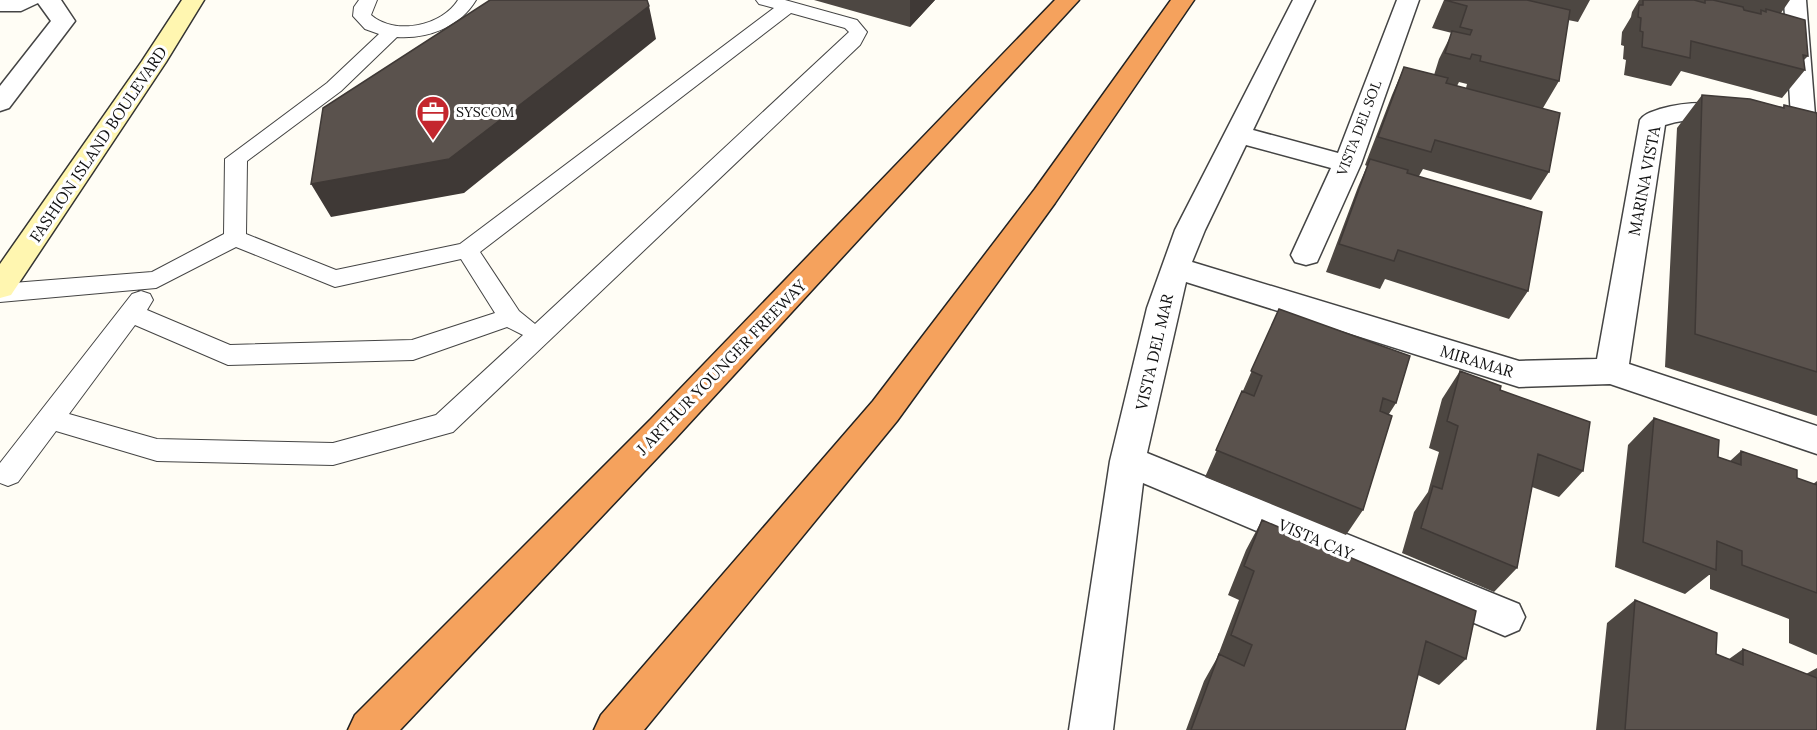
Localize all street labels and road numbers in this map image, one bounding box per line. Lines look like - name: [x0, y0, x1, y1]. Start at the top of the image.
- street label: FASHION ISLAND BOULEVARD: [25, 42, 171, 246]
- street label: VISTA DEL SOL: [1332, 78, 1385, 179]
- street label: MARINA VISTA: [1624, 124, 1665, 238]
- street label: J ARTHUR YOUNGER FREEWAY: [631, 275, 811, 459]
- street label: VISTA DEL MAR: [1131, 291, 1177, 413]
- street label: MIRAMAR: [1438, 340, 1517, 382]
- street label: VISTA CAY: [1275, 514, 1357, 564]

